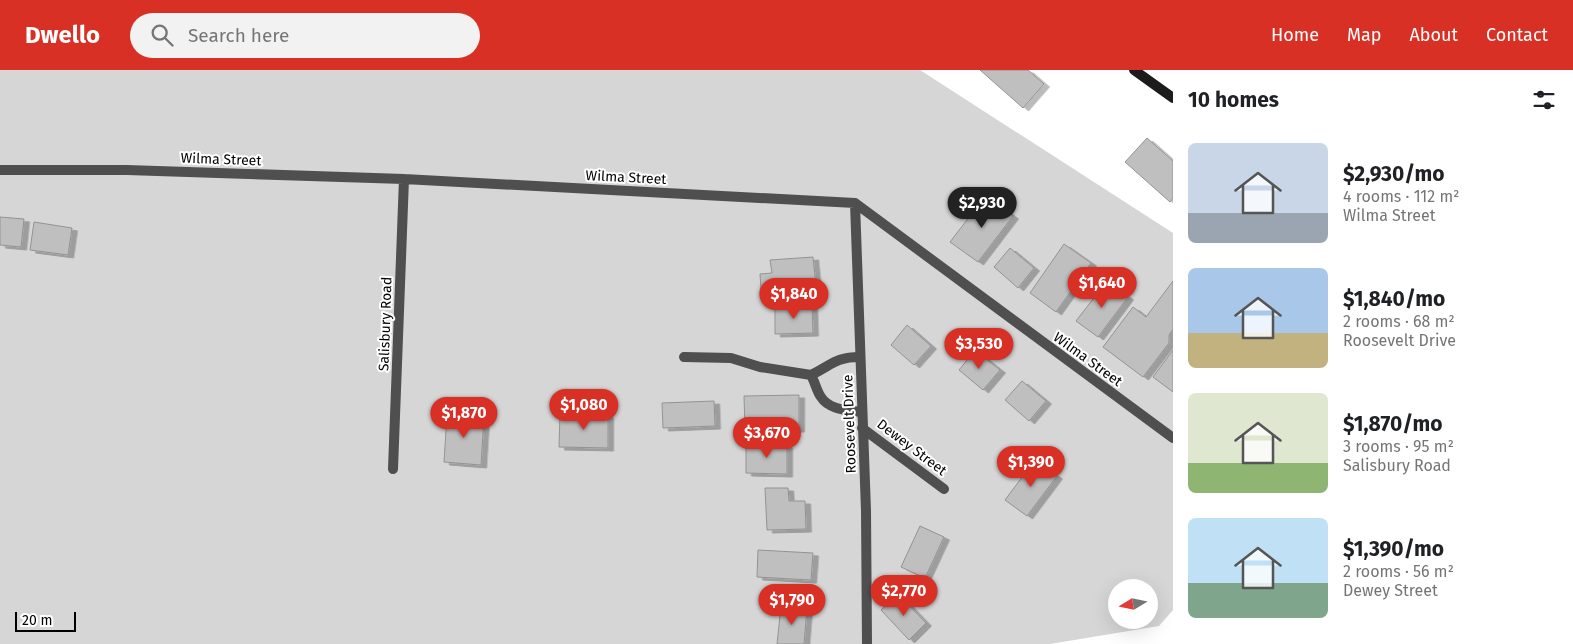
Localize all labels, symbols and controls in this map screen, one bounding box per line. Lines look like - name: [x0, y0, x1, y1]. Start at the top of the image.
- search box: [130, 13, 480, 58]
- text: Dwello: [25, 21, 100, 49]
- icon: search: [148, 21, 176, 49]
- text: Search here: [188, 24, 289, 47]
- text: Home: [1271, 24, 1319, 46]
- text: Map: [1347, 24, 1381, 46]
- text: About: [1409, 24, 1458, 46]
- text: Contact: [1486, 24, 1548, 46]
- icon: filters: [1530, 86, 1558, 114]
- text: 10 homes: [1188, 87, 1279, 113]
- street label: Wilma Street: [180, 150, 263, 169]
- text: $2,930/mo: [1343, 161, 1445, 187]
- icon: home: [1228, 163, 1288, 223]
- street label: Wilma Street: [585, 167, 668, 188]
- pin: $2,930: [941, 186, 1023, 229]
- text: 4 rooms · 112 m²: [1343, 187, 1459, 206]
- text: $2,930: [959, 193, 1005, 212]
- text: Wilma Street: [1343, 206, 1435, 225]
- pin: $1,640: [1061, 266, 1143, 309]
- text: $1,640: [1079, 273, 1125, 292]
- street label: Salisbury Road: [375, 277, 396, 372]
- pin: $1,840: [753, 278, 835, 320]
- text: $1,840: [770, 284, 818, 303]
- text: $1,840/mo: [1343, 286, 1445, 312]
- icon: home: [1228, 288, 1288, 348]
- text: 2 rooms · 68 m²: [1343, 312, 1455, 331]
- pin: $3,530: [938, 328, 1020, 370]
- street label: Wilma Street: [1050, 329, 1126, 391]
- text: Roosevelt Drive: [1343, 331, 1456, 350]
- text: $3,530: [955, 334, 1003, 353]
- street label: Roosevelt Drive: [839, 374, 860, 474]
- pin: $1,080: [543, 388, 625, 431]
- text: $1,080: [560, 395, 608, 414]
- pin: $1,870: [423, 396, 505, 439]
- text: $1,870: [441, 403, 487, 422]
- text: $1,870/mo: [1343, 411, 1443, 437]
- icon: home: [1228, 413, 1288, 473]
- pin: $3,670: [726, 416, 808, 459]
- street label: Dewey Street: [874, 416, 951, 480]
- text: $3,670: [744, 423, 790, 442]
- text: 3 rooms · 95 m²: [1343, 437, 1454, 456]
- pin: $1,390: [990, 446, 1072, 488]
- text: $1,390: [1008, 452, 1054, 471]
- text: Salisbury Road: [1343, 456, 1451, 475]
- text: $1,390/mo: [1343, 536, 1444, 562]
- icon: home: [1228, 538, 1288, 598]
- text: 2 rooms · 56 m²: [1343, 562, 1454, 581]
- pin: $2,770: [863, 574, 945, 617]
- north arrow: [1108, 579, 1158, 629]
- map controls: [1108, 579, 1158, 629]
- text: $2,770: [882, 581, 926, 600]
- text: Dewey Street: [1343, 581, 1438, 600]
- pin: $1,790: [751, 584, 833, 626]
- text: $1,790: [769, 590, 815, 609]
- scale bar: [15, 609, 76, 632]
- text: 20 m: [22, 612, 52, 629]

